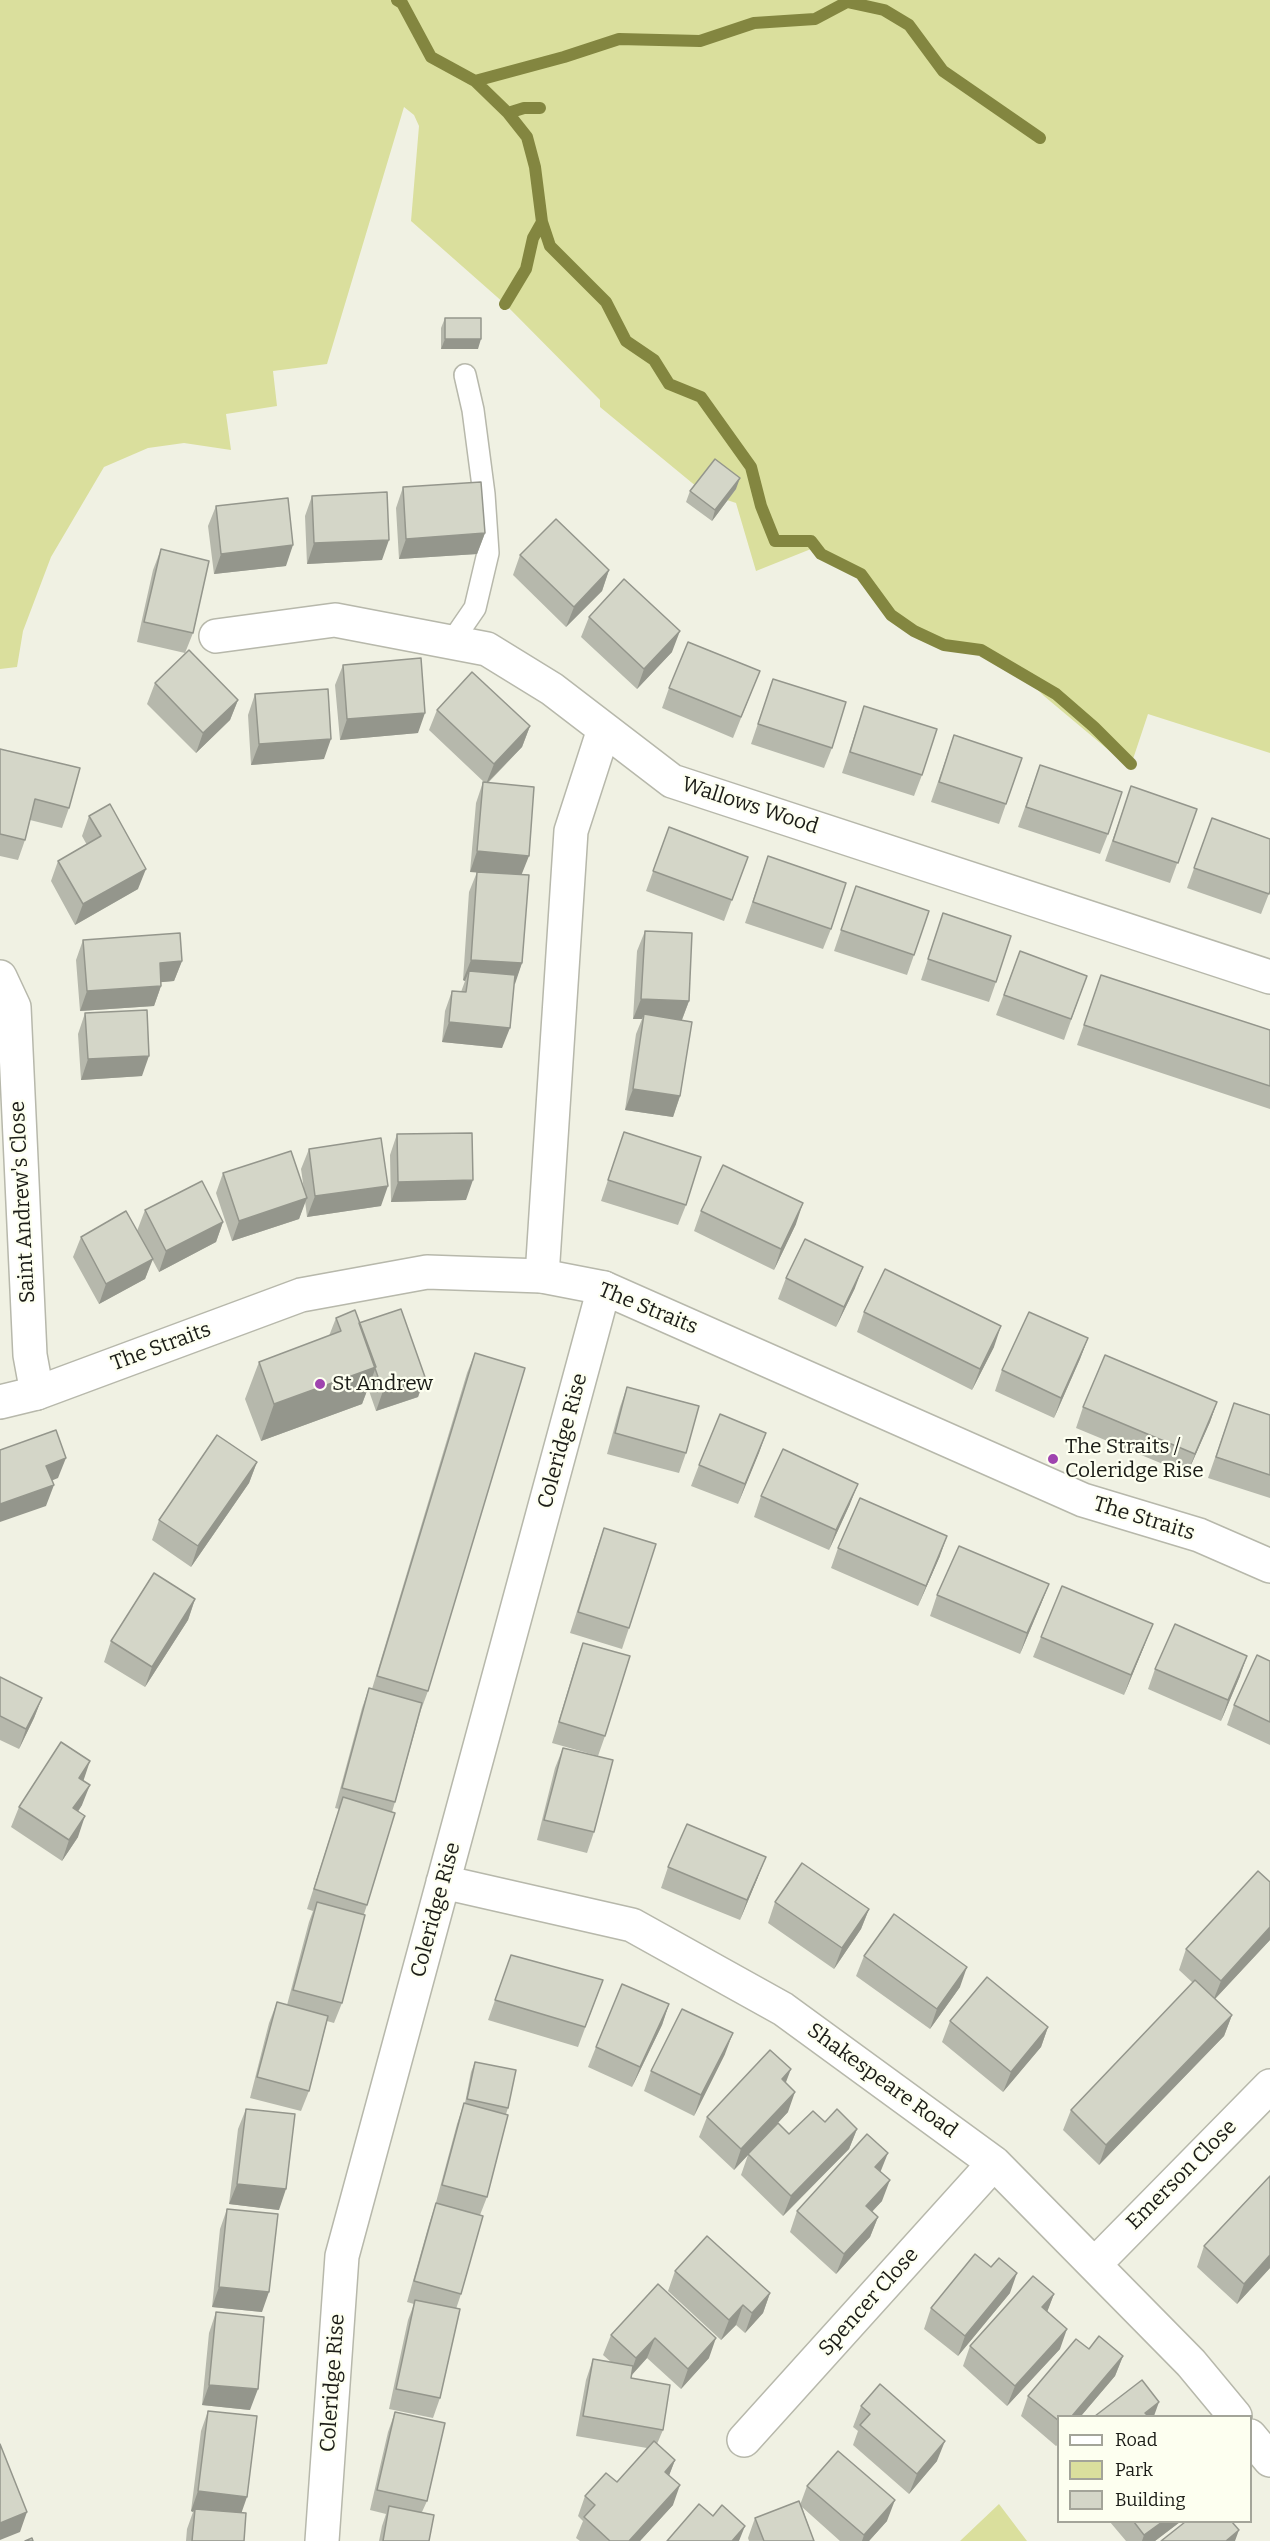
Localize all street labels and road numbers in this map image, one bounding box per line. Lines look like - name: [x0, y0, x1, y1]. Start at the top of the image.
- street label: Wallows Wood: [679, 772, 821, 840]
- street label: Saint Andrew's Close: [5, 1100, 41, 1304]
- street label: The Straits: [595, 1278, 701, 1340]
- street label: The Straits: [108, 1317, 214, 1377]
- street label: Coleridge Rise: [533, 1371, 593, 1511]
- street label: The Straits: [1090, 1492, 1198, 1546]
- street label: Coleridge Rise: [406, 1840, 466, 1980]
- street label: Shakespeare Road: [802, 2018, 962, 2144]
- street label: Emerson Close: [1122, 2115, 1242, 2235]
- street label: Spencer Close: [814, 2243, 924, 2361]
- street label: Coleridge Rise: [316, 2313, 350, 2453]

